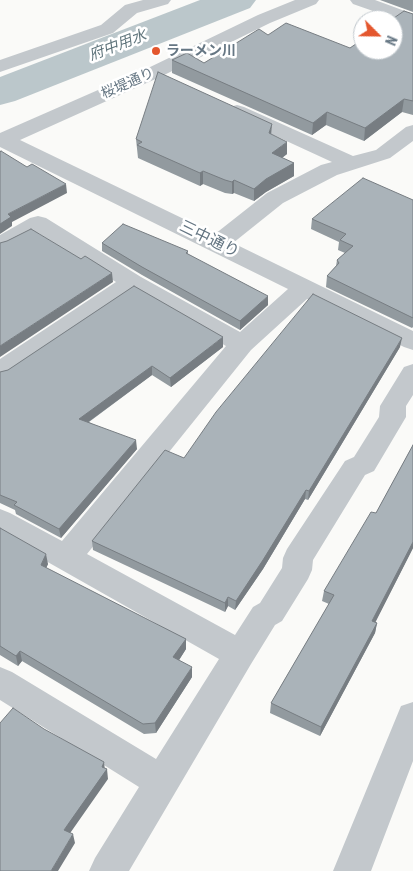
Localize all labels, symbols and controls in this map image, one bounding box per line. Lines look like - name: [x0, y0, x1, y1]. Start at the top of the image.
- north arrow: [353, 10, 403, 60]
- water label: 府中用水: [87, 27, 149, 65]
- text: N: [382, 33, 400, 48]
- place label: ラーメン川: [166, 43, 236, 59]
- marker: ラーメン川: [150, 45, 162, 57]
- street label: 桜堤通り: [99, 65, 157, 103]
- street label: 三中通り: [176, 217, 242, 263]

